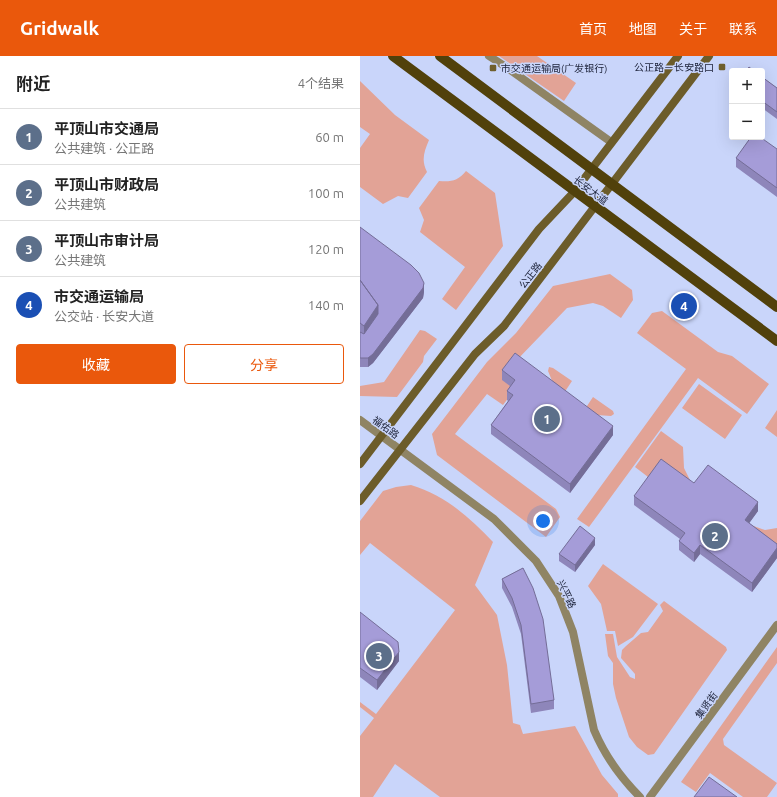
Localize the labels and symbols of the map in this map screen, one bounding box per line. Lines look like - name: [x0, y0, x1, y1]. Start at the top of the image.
- place label: 公正路－长安路口: [634, 62, 714, 73]
- marker: 公正路－长安路口: [717, 62, 727, 72]
- marker: 市交通运输局(广发银行): [488, 63, 498, 73]
- place label: 市交通运输局(广发银行): [501, 63, 607, 74]
- street label: 长安大道: [571, 174, 610, 207]
- street label: 公正路: [517, 260, 544, 291]
- pin: 4: [671, 291, 697, 321]
- pin: 1: [534, 404, 560, 434]
- street label: 福佑路: [370, 414, 401, 441]
- your location: [533, 511, 553, 531]
- pin: 2: [702, 521, 728, 551]
- street label: 兴平路: [555, 578, 578, 610]
- pin: 3: [366, 641, 392, 671]
- street label: 集贤街: [693, 690, 720, 721]

